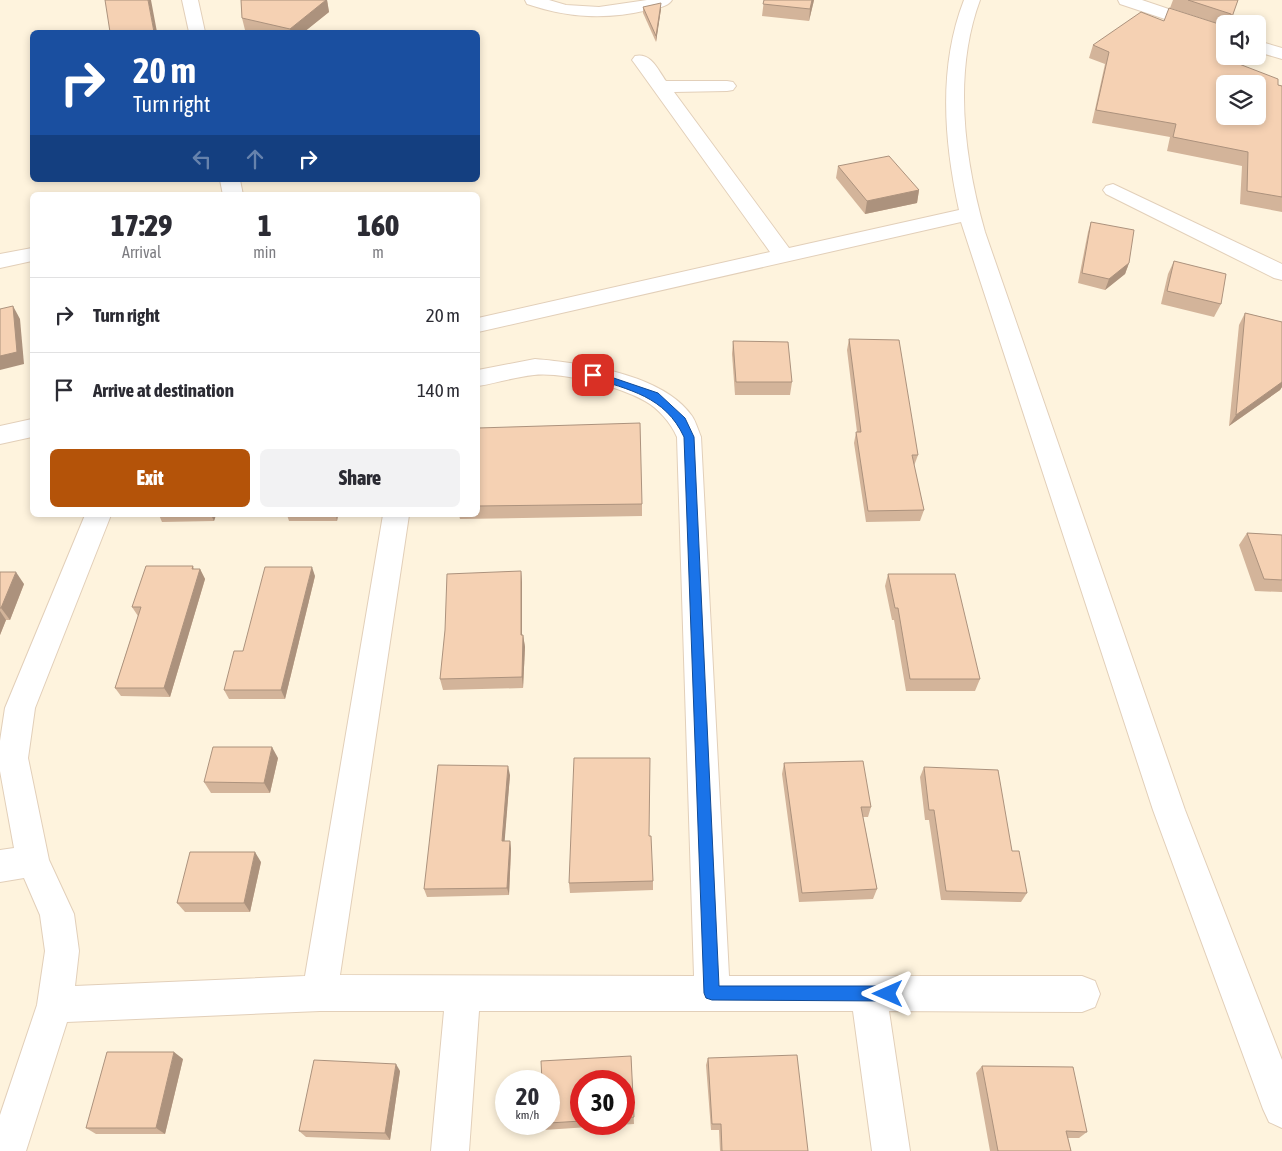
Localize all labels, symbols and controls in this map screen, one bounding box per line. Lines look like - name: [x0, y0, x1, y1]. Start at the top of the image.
- map controls: [1216, 15, 1266, 125]
- button: sound: [1216, 15, 1266, 65]
- icon: right: [50, 50, 115, 115]
- text: 20 m: [133, 50, 196, 90]
- button: layers: [1216, 75, 1266, 125]
- text: Turn right: [133, 91, 210, 117]
- icon: left: [188, 145, 216, 173]
- icon: ahead: [241, 145, 269, 173]
- icon: right: [294, 145, 322, 173]
- text: 17:29: [111, 208, 172, 242]
- text: 1: [258, 208, 272, 242]
- text: 160: [357, 208, 399, 242]
- text: Arrival: [122, 243, 161, 261]
- text: min: [253, 243, 276, 261]
- text: m: [372, 243, 384, 261]
- icon: right: [50, 301, 78, 329]
- text: Turn right: [93, 304, 160, 326]
- text: 20 m: [426, 304, 460, 326]
- pin: [572, 354, 614, 396]
- icon: arrive: [579, 361, 607, 389]
- icon: arrive: [50, 376, 78, 404]
- text: Arrive at destination: [93, 379, 234, 401]
- text: 140 m: [417, 379, 460, 401]
- button: Exit: [50, 449, 250, 507]
- button: Share: [260, 449, 460, 507]
- position arrow: [861, 967, 913, 1019]
- speed limit sign: 30: [570, 1070, 635, 1135]
- text: 20: [516, 1082, 539, 1110]
- text: km/h: [516, 1108, 539, 1122]

